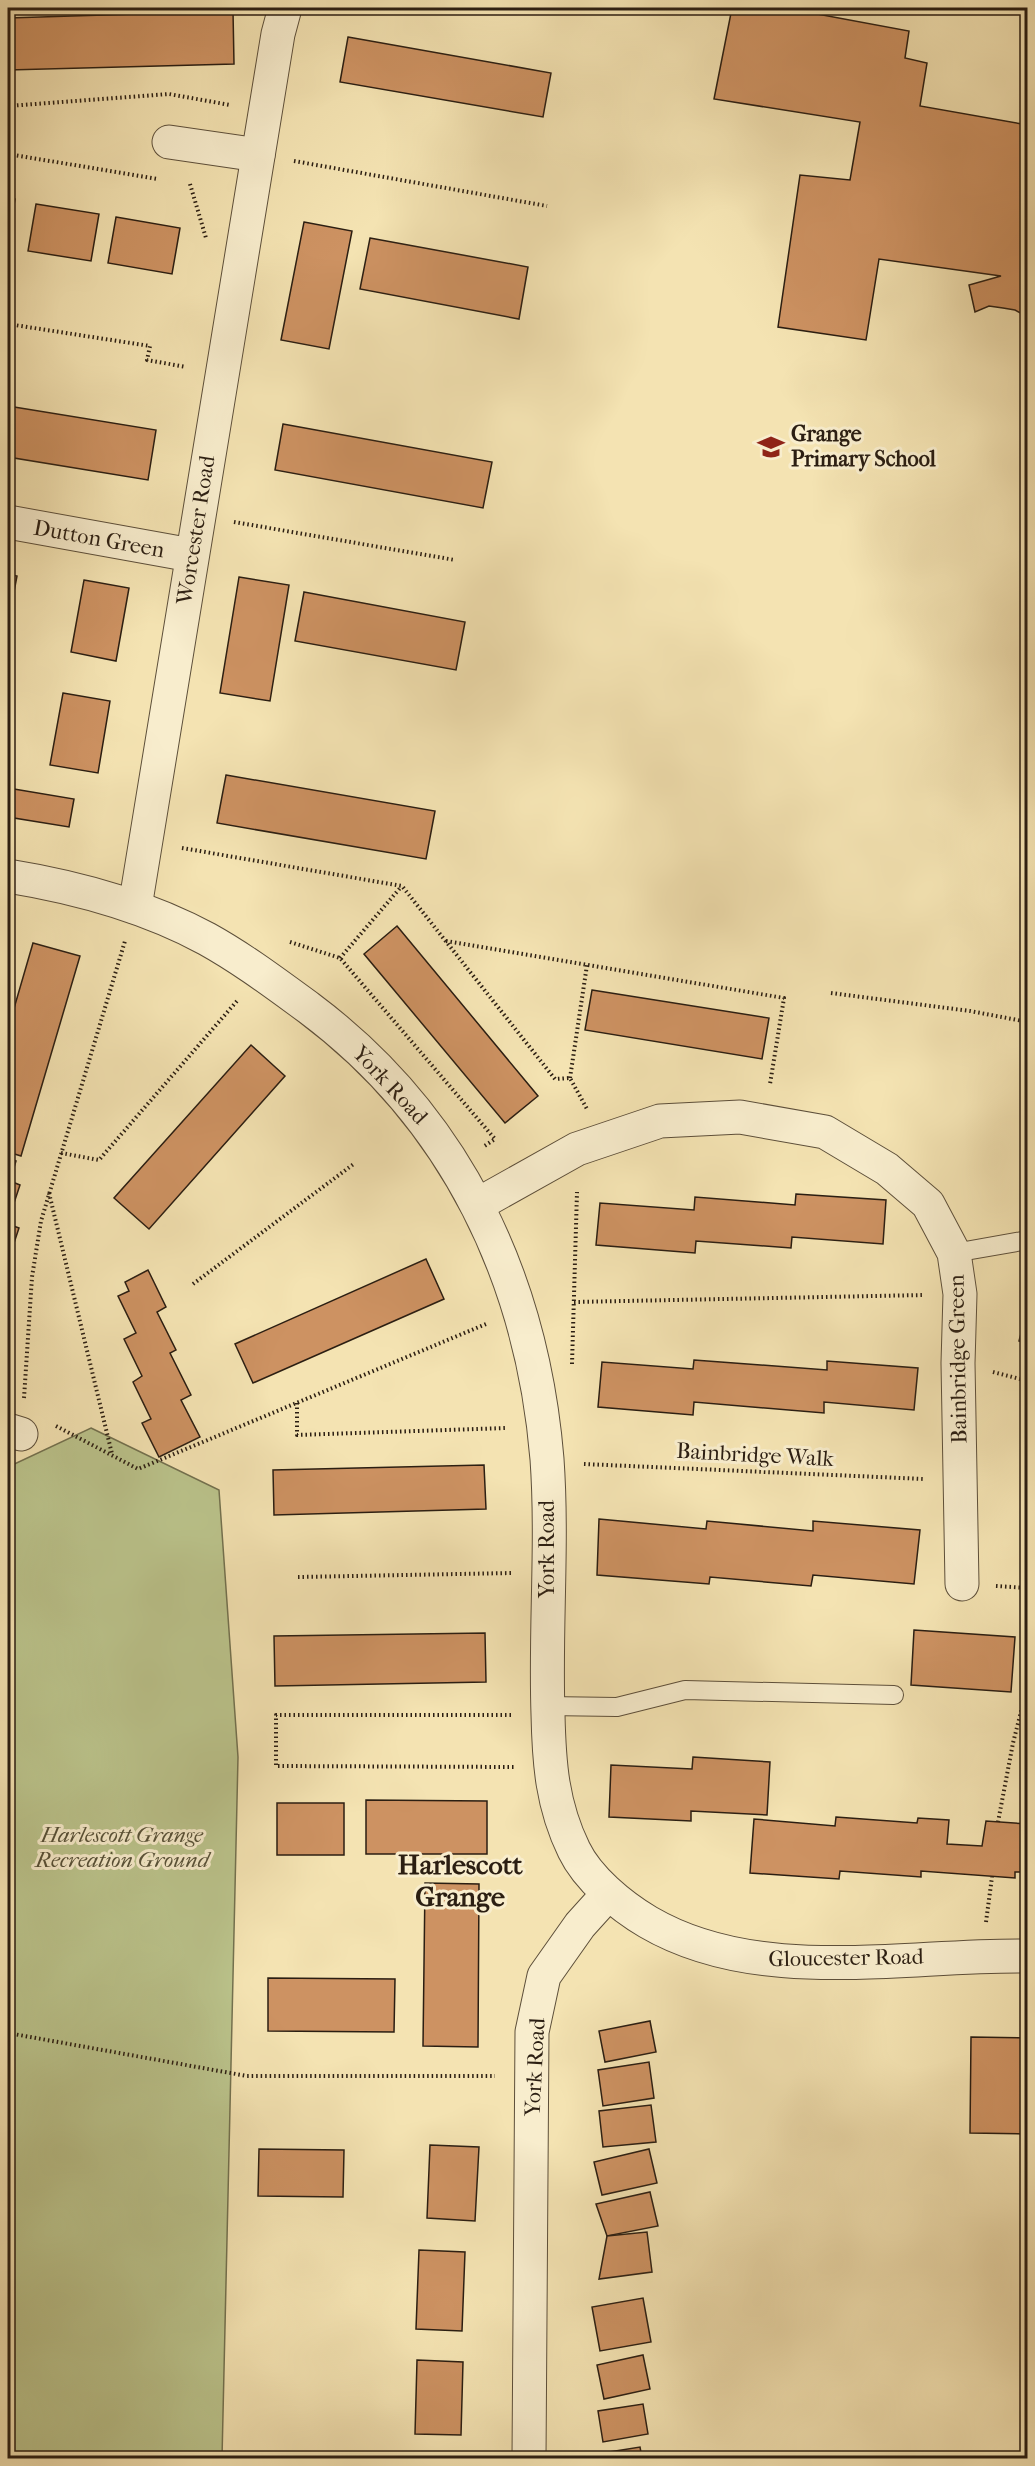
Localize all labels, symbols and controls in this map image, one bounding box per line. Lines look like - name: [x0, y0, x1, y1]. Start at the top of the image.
- place label: Grange Primary School: [791, 421, 937, 472]
- school or university icon: Grange Primary School: [756, 432, 786, 462]
- street label: Worcester Road: [171, 452, 221, 608]
- street label: Dutton Green: [31, 515, 167, 563]
- street label: York Road: [346, 1040, 434, 1131]
- street label: Bainbridge Green: [944, 1274, 972, 1444]
- street label: Bainbridge Walk: [676, 1438, 835, 1472]
- street label: York Road: [534, 1499, 560, 1599]
- park label: Harlescott Grange Recreation Ground: [33, 1822, 212, 1873]
- district label: Harlescott Grange: [398, 1848, 523, 1913]
- street label: Gloucester Road: [768, 1944, 925, 1972]
- street label: York Road: [519, 2016, 551, 2118]

